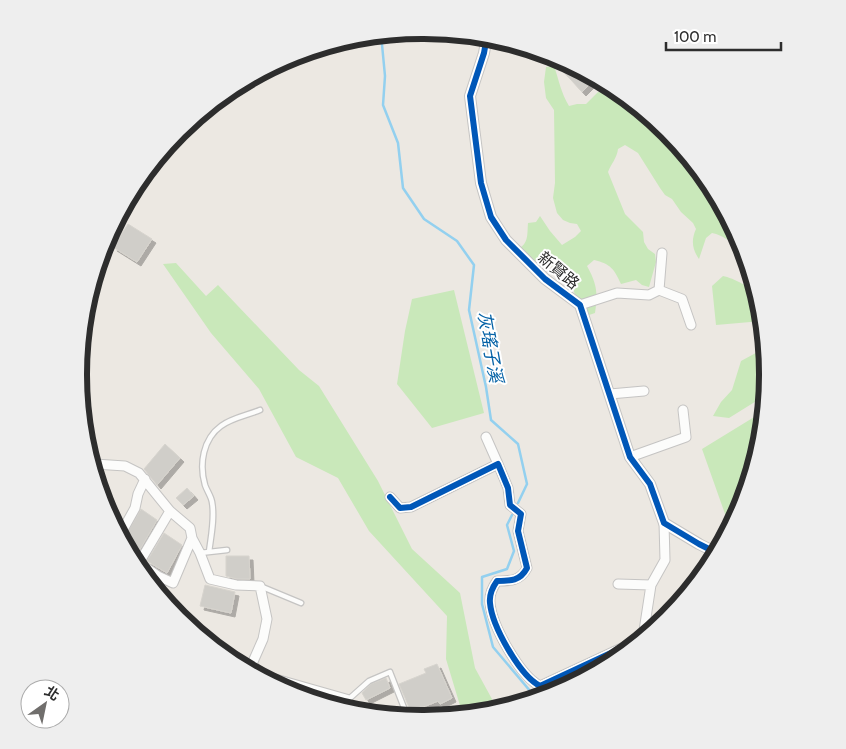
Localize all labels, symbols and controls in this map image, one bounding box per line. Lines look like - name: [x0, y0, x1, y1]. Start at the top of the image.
- scale bar: [666, 20, 781, 52]
- text: 100 m: [674, 28, 716, 46]
- street label: 新賢路: [534, 248, 583, 293]
- water label: 灰瑤子溪: [473, 310, 508, 387]
- north arrow: [20, 679, 70, 729]
- text: 北: [41, 682, 63, 704]

